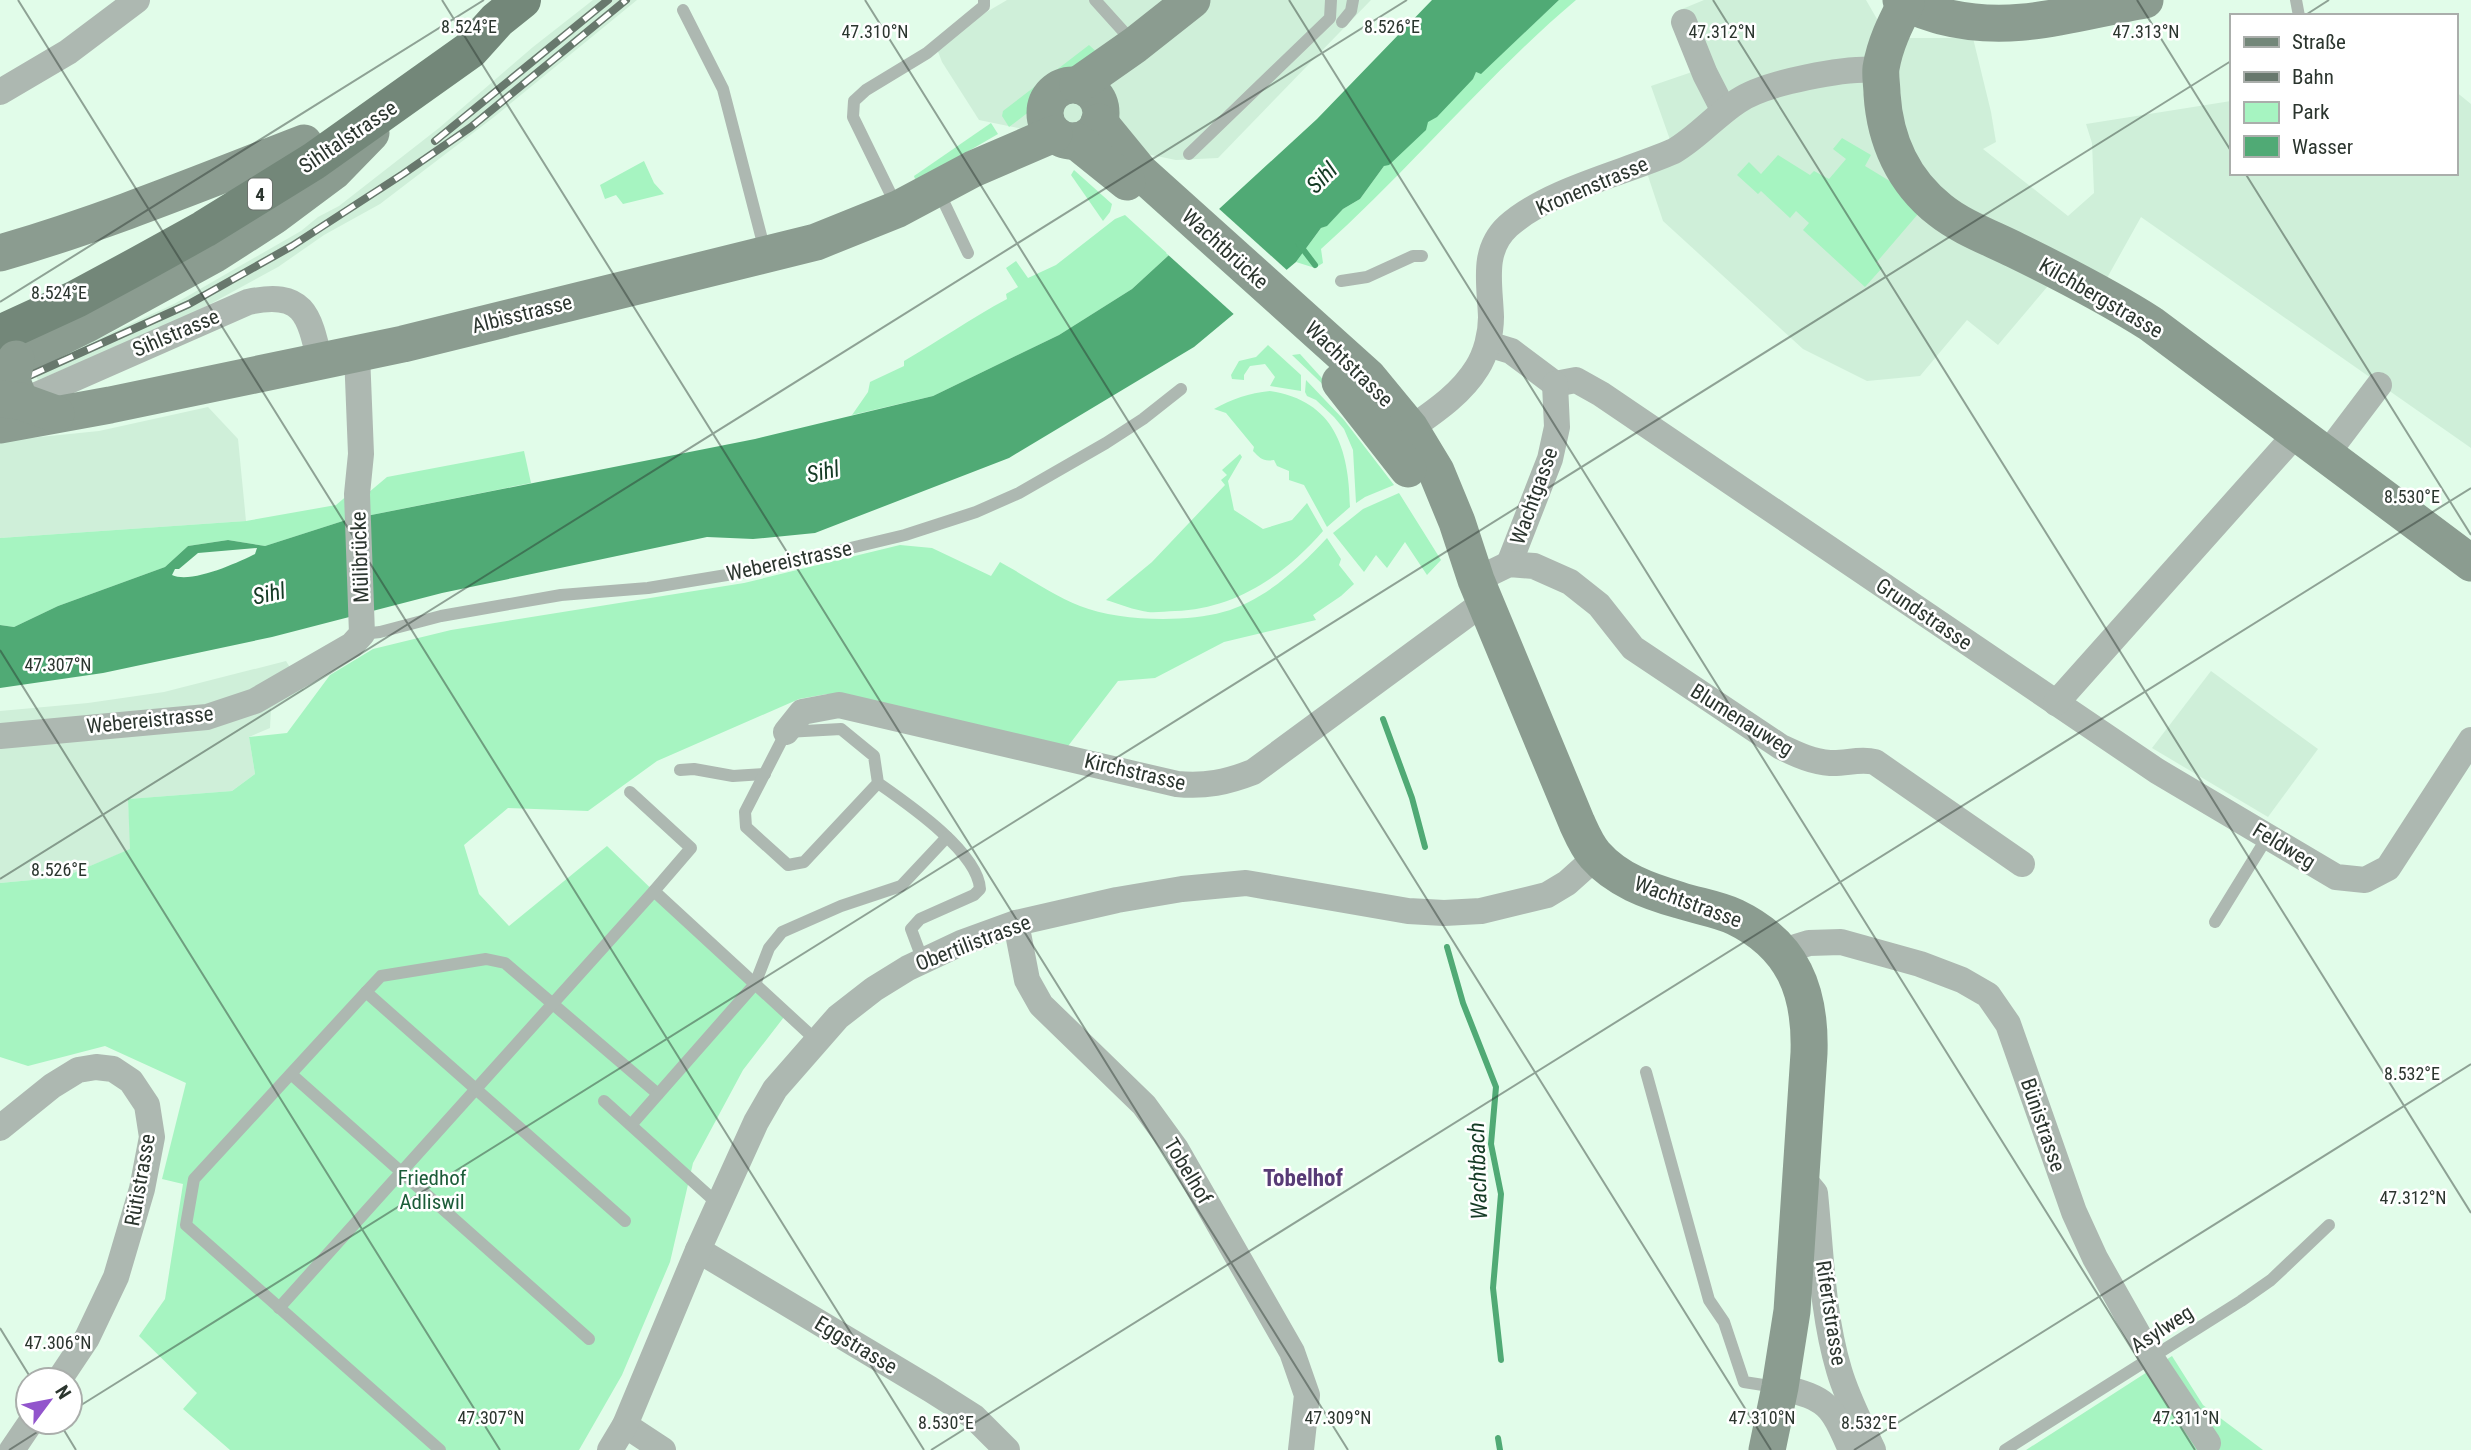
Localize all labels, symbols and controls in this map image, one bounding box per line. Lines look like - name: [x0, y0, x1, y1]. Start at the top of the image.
- legend: [2230, 14, 2457, 175]
- text: 8.524°E: [441, 16, 497, 37]
- text: 8.526°E: [1364, 16, 1420, 37]
- text: 47.310°N: [841, 21, 909, 42]
- text: 47.312°N: [1688, 21, 1756, 42]
- text: 47.313°N: [2112, 21, 2180, 42]
- text: Straße: [2292, 30, 2346, 54]
- text: Bahn: [2292, 65, 2334, 89]
- street label: Sihltalstrasse: [295, 95, 402, 178]
- text: Park: [2292, 100, 2330, 124]
- text: Wasser: [2292, 135, 2353, 159]
- street label: Kronenstrasse: [1532, 152, 1652, 220]
- water label: Sihl: [1301, 156, 1344, 199]
- road number: 4: [248, 178, 272, 210]
- street label: Wachtbrücke: [1177, 204, 1273, 294]
- street label: Kilchbergstrasse: [2035, 253, 2167, 343]
- text: 8.524°E: [31, 282, 87, 303]
- street label: Albisstrasse: [469, 290, 575, 338]
- street label: Sihlstrasse: [129, 304, 223, 362]
- street label: Wachtstrasse: [1300, 316, 1398, 412]
- street label: Wachtgasse: [1505, 444, 1563, 548]
- water label: Sihl: [804, 455, 843, 489]
- text: 8.530°E: [2384, 486, 2440, 507]
- street label: Mülibrücke: [346, 511, 374, 603]
- street label: Webereistrasse: [724, 536, 854, 586]
- street label: Grundstrasse: [1872, 573, 1977, 655]
- water label: Sihl: [250, 577, 289, 611]
- text: 47.307°N: [24, 654, 92, 675]
- street label: Blumenauweg: [1686, 679, 1798, 761]
- street label: Webereistrasse: [85, 701, 215, 739]
- street label: Kirchstrasse: [1082, 749, 1188, 795]
- street label: Feldweg: [2248, 818, 2320, 874]
- text: 8.526°E: [31, 859, 87, 880]
- street label: Wachtstrasse: [1631, 871, 1745, 933]
- street label: Obertilistrasse: [912, 910, 1034, 976]
- text: 8.532°E: [2384, 1063, 2440, 1084]
- street label: Bünistrasse: [2016, 1075, 2070, 1175]
- water label: Wachtbach: [1463, 1122, 1493, 1220]
- street label: Rütistrasse: [120, 1132, 160, 1228]
- street label: Tobelhof: [1159, 1134, 1217, 1209]
- district label: Tobelhof: [1263, 1165, 1344, 1192]
- park label: Friedhof Adliswil: [398, 1166, 467, 1214]
- text: 47.312°N: [2379, 1187, 2447, 1208]
- street label: Rifertstrasse: [1811, 1259, 1851, 1367]
- street label: Asylweg: [2126, 1300, 2198, 1358]
- street label: Eggstrasse: [810, 1311, 902, 1379]
- text: 47.306°N: [24, 1332, 92, 1353]
- north arrow: [14, 1366, 84, 1436]
- text: N: [50, 1381, 76, 1403]
- text: 47.307°N: [457, 1407, 525, 1428]
- text: 47.309°N: [1304, 1407, 1372, 1428]
- text: 47.310°N: [1728, 1407, 1796, 1428]
- text: 47.311°N: [2152, 1407, 2220, 1428]
- text: 8.530°E: [918, 1412, 974, 1433]
- text: 8.532°E: [1841, 1412, 1897, 1433]

